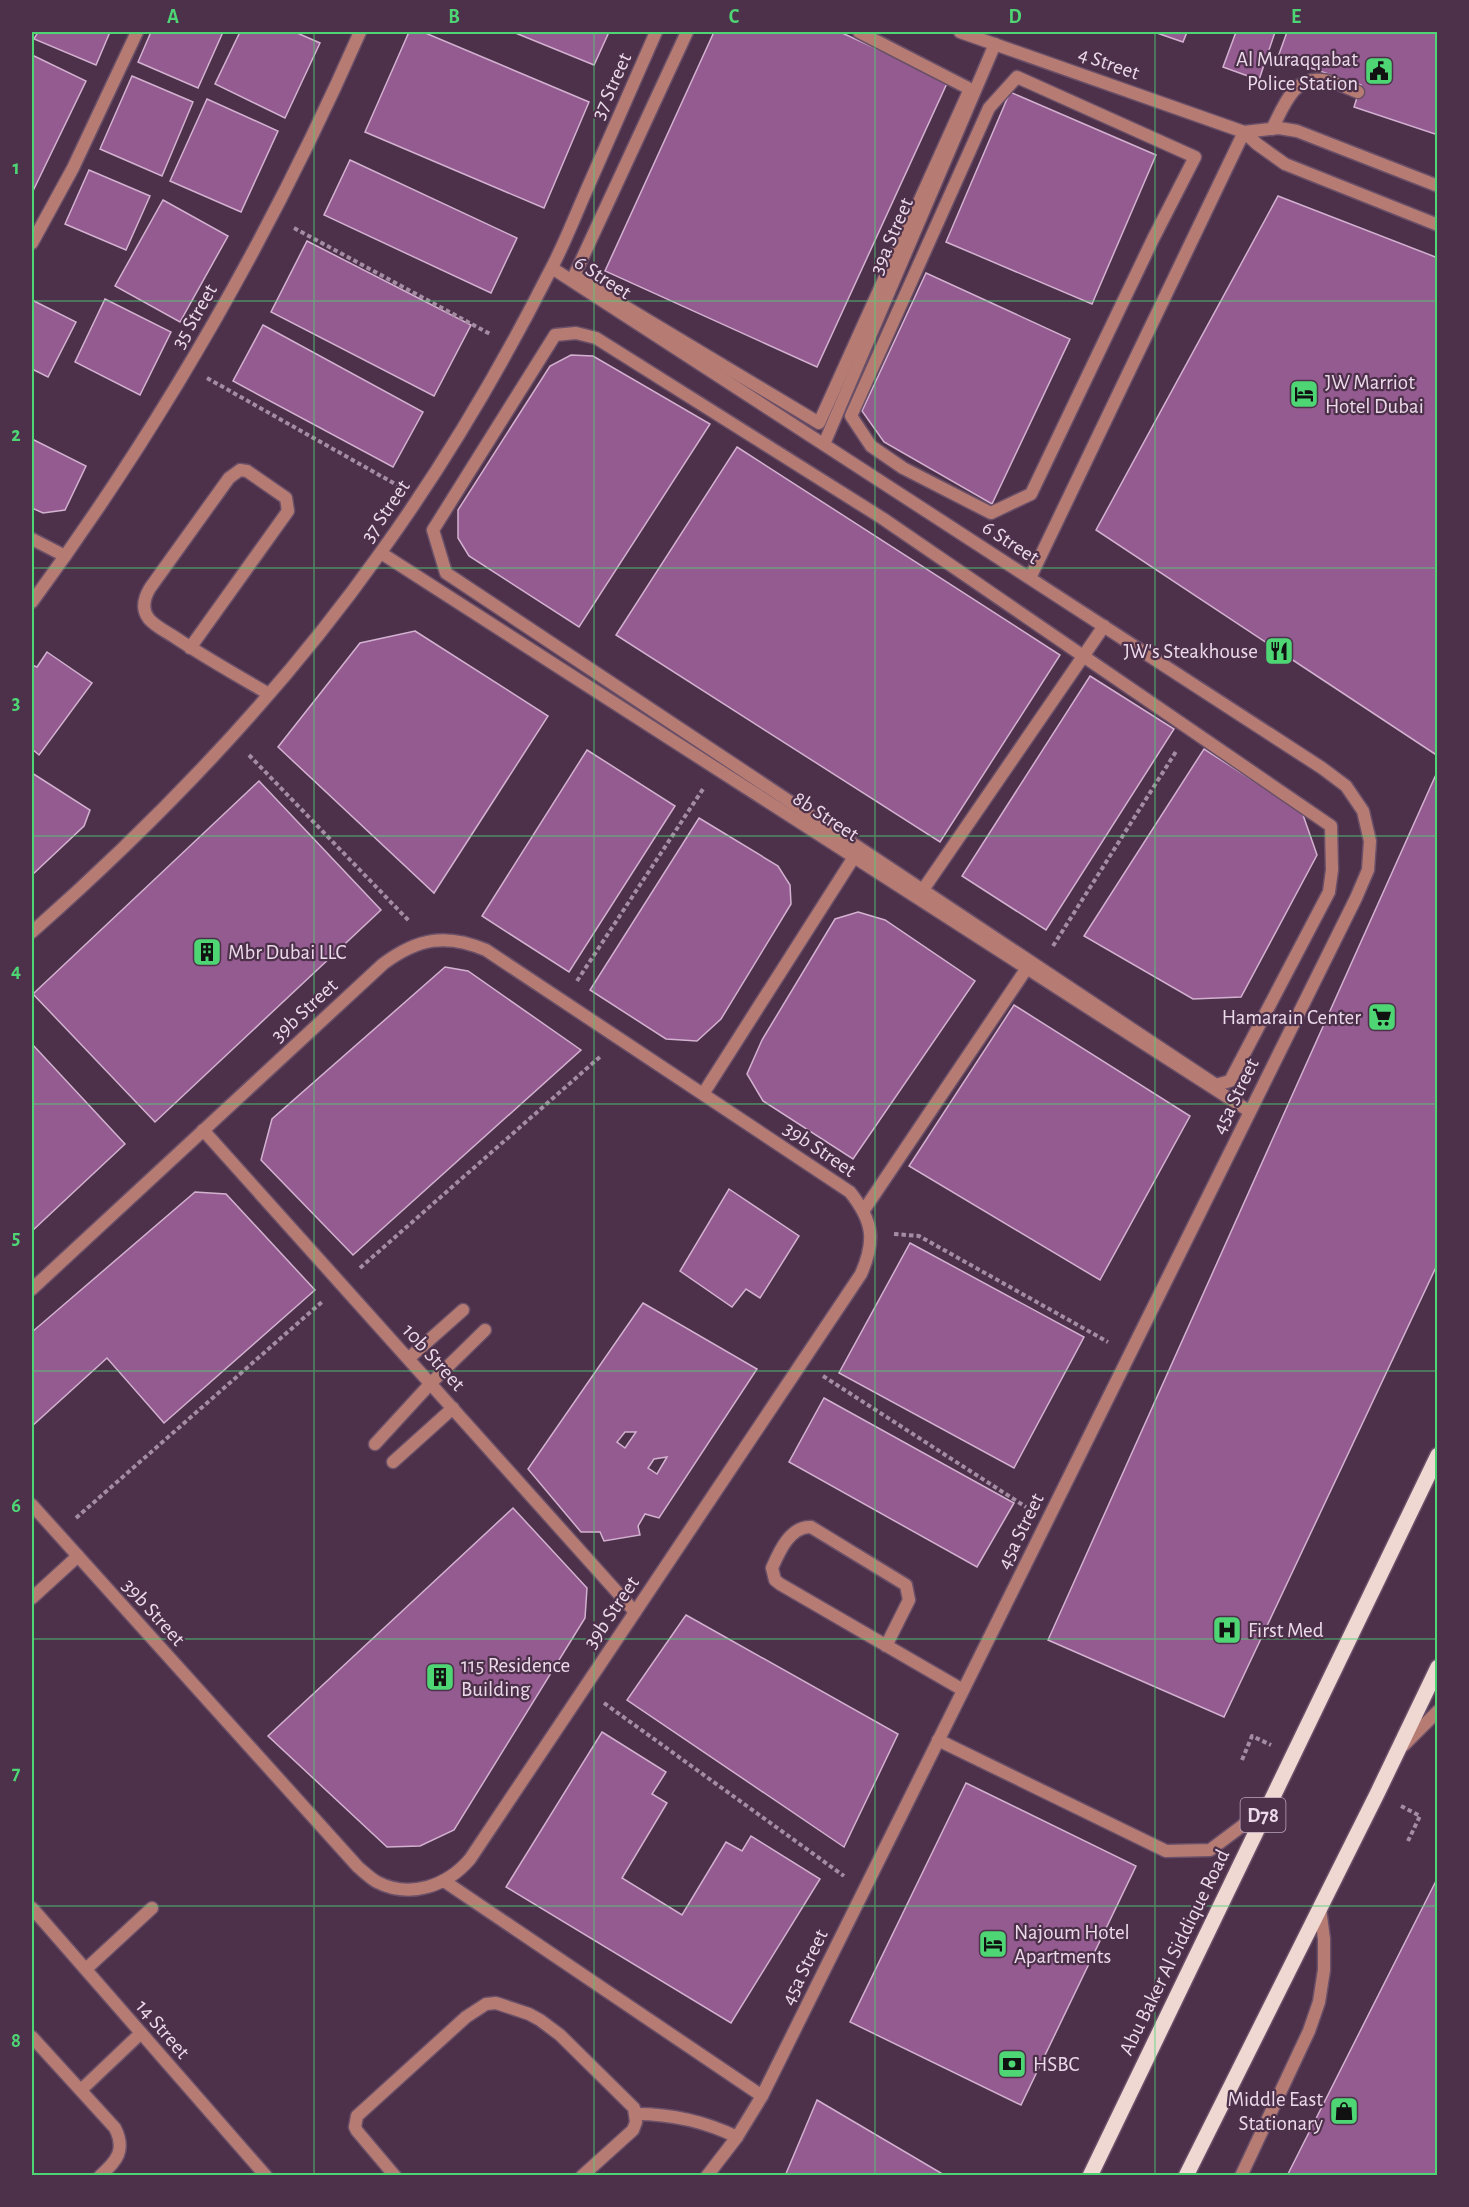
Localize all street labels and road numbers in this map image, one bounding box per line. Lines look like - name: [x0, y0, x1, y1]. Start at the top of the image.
- street label: 4 Street: [1076, 43, 1142, 84]
- street label: 37 Street: [588, 50, 635, 123]
- street label: 39a Street: [866, 194, 917, 278]
- street label: 6 Street: [571, 252, 635, 303]
- street label: 35 Street: [168, 280, 221, 352]
- street label: 37 Street: [357, 476, 414, 546]
- street label: 6 Street: [979, 517, 1043, 568]
- street label: 8b Street: [789, 788, 863, 845]
- street label: 39b Street: [267, 974, 342, 1046]
- street label: 45a Street: [1208, 1055, 1263, 1137]
- street label: 39b Street: [780, 1118, 860, 1181]
- street label: 10b Street: [398, 1320, 469, 1395]
- street label: 45a Street: [993, 1490, 1048, 1572]
- street label: 39b Street: [580, 1572, 643, 1652]
- street label: 39b Street: [118, 1575, 189, 1650]
- road number: D78: [1240, 1798, 1286, 1832]
- street label: Abu Baker Al Siddique Road: [1115, 1846, 1234, 2058]
- street label: 45a Street: [777, 1926, 832, 2008]
- street label: 14 Street: [132, 1996, 194, 2063]

